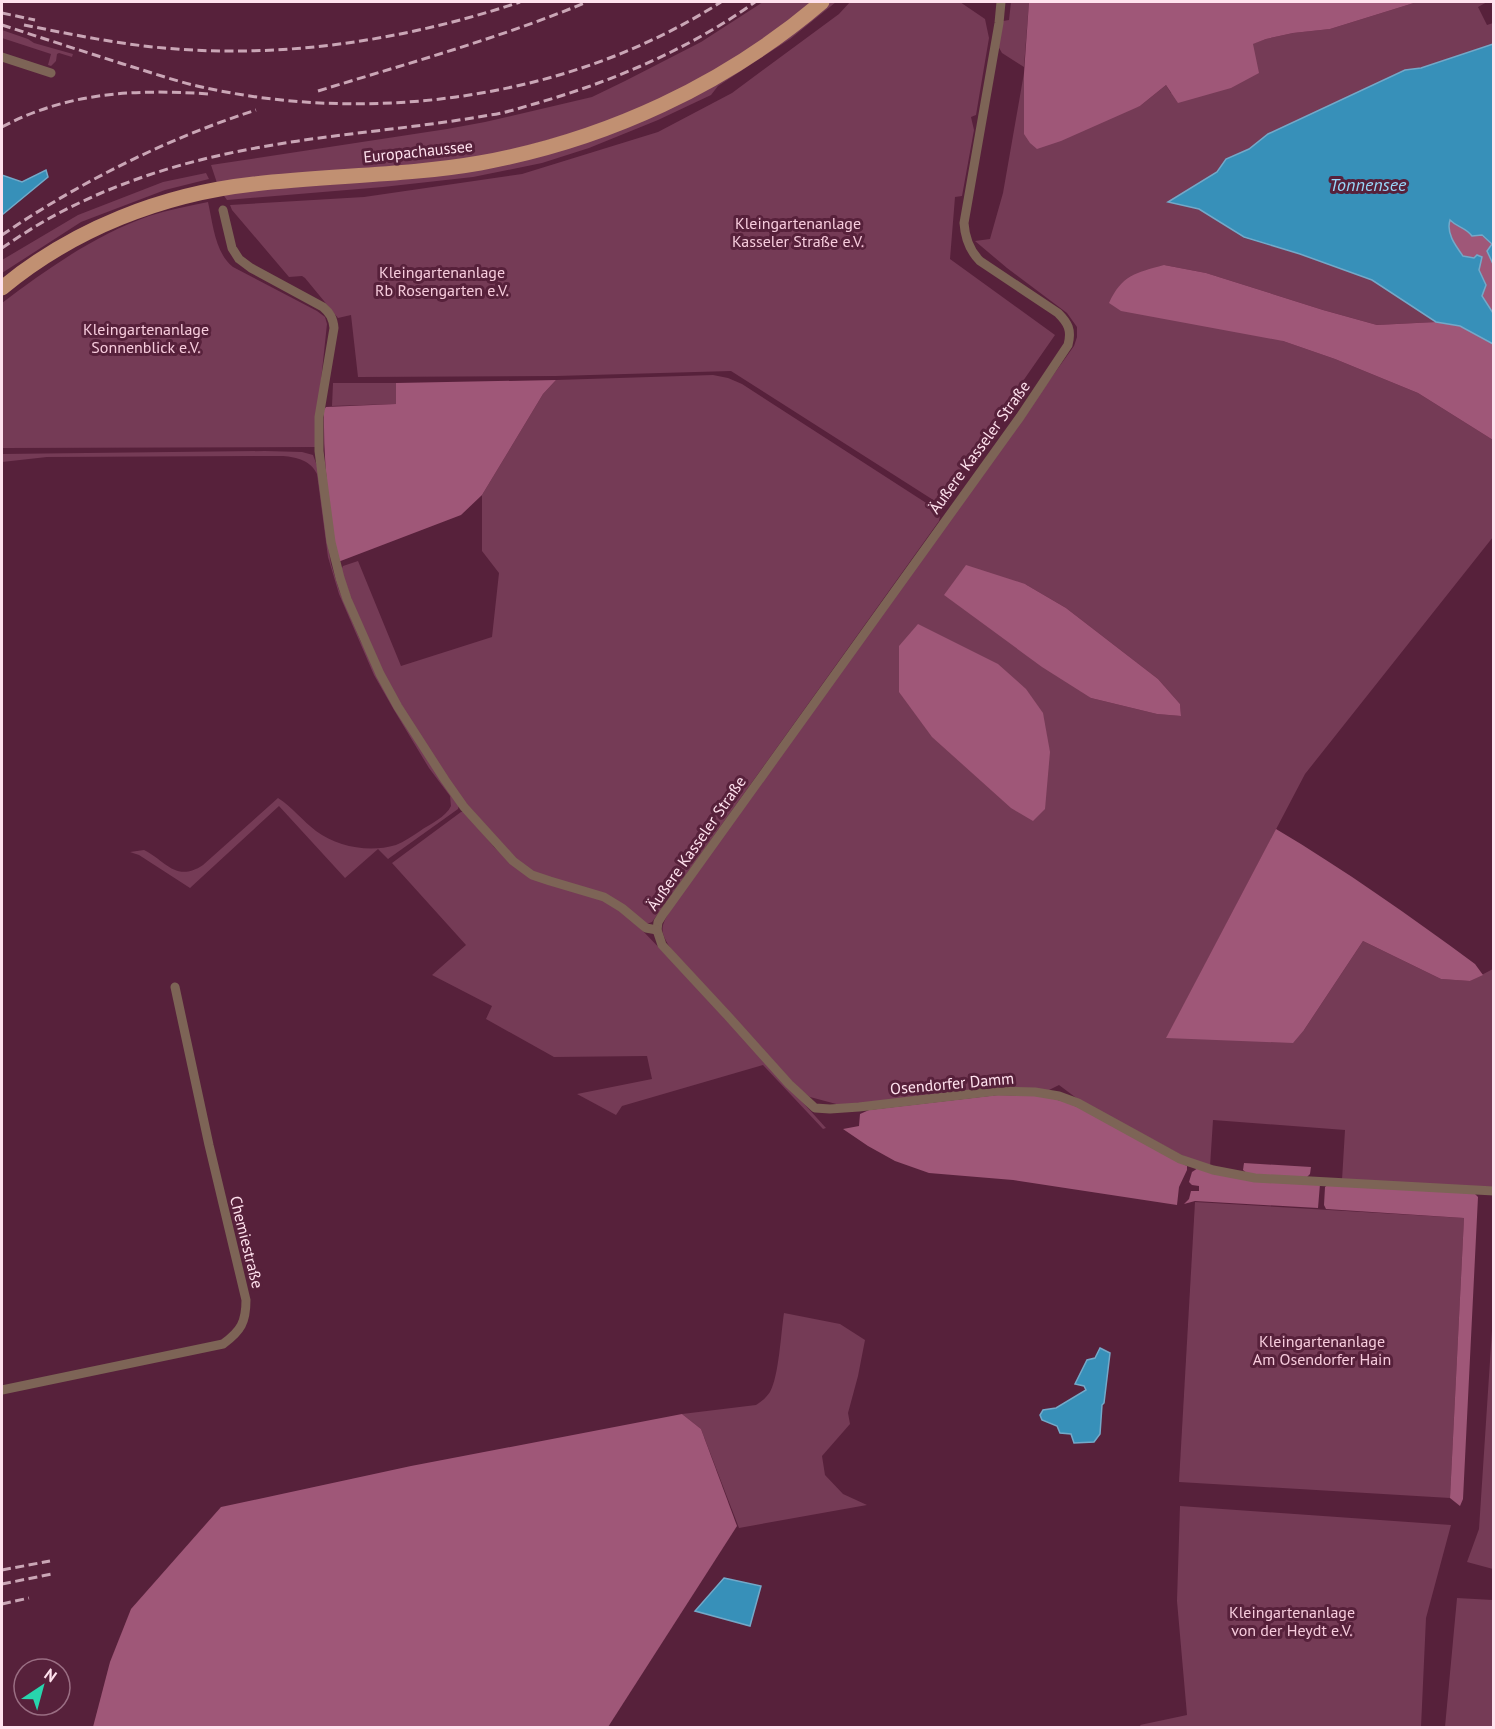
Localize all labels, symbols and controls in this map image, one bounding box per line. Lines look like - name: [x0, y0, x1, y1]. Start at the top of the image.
- street label: Europachaussee: [362, 135, 474, 167]
- water label: Tonnensee: [1330, 173, 1407, 196]
- park label: Kleingartenanlage Kasseler Straße e.V.: [732, 213, 864, 251]
- park label: Kleingartenanlage Rb Rosengarten e.V.: [375, 262, 509, 300]
- park label: Kleingartenanlage Sonnenblick e.V.: [83, 319, 209, 357]
- street label: Äußere Kasseler Straße: [924, 377, 1034, 517]
- street label: Äußere Kasseler Straße: [642, 772, 750, 914]
- street label: Osendorfer Damm: [889, 1068, 1015, 1098]
- street label: Chemiestraße: [226, 1194, 268, 1290]
- park label: Kleingartenanlage Am Osendorfer Hain: [1253, 1331, 1391, 1369]
- park label: Kleingartenanlage von der Heydt e.V.: [1229, 1602, 1355, 1640]
- north arrow: [12, 1657, 72, 1717]
- text: N: [41, 1664, 61, 1686]

